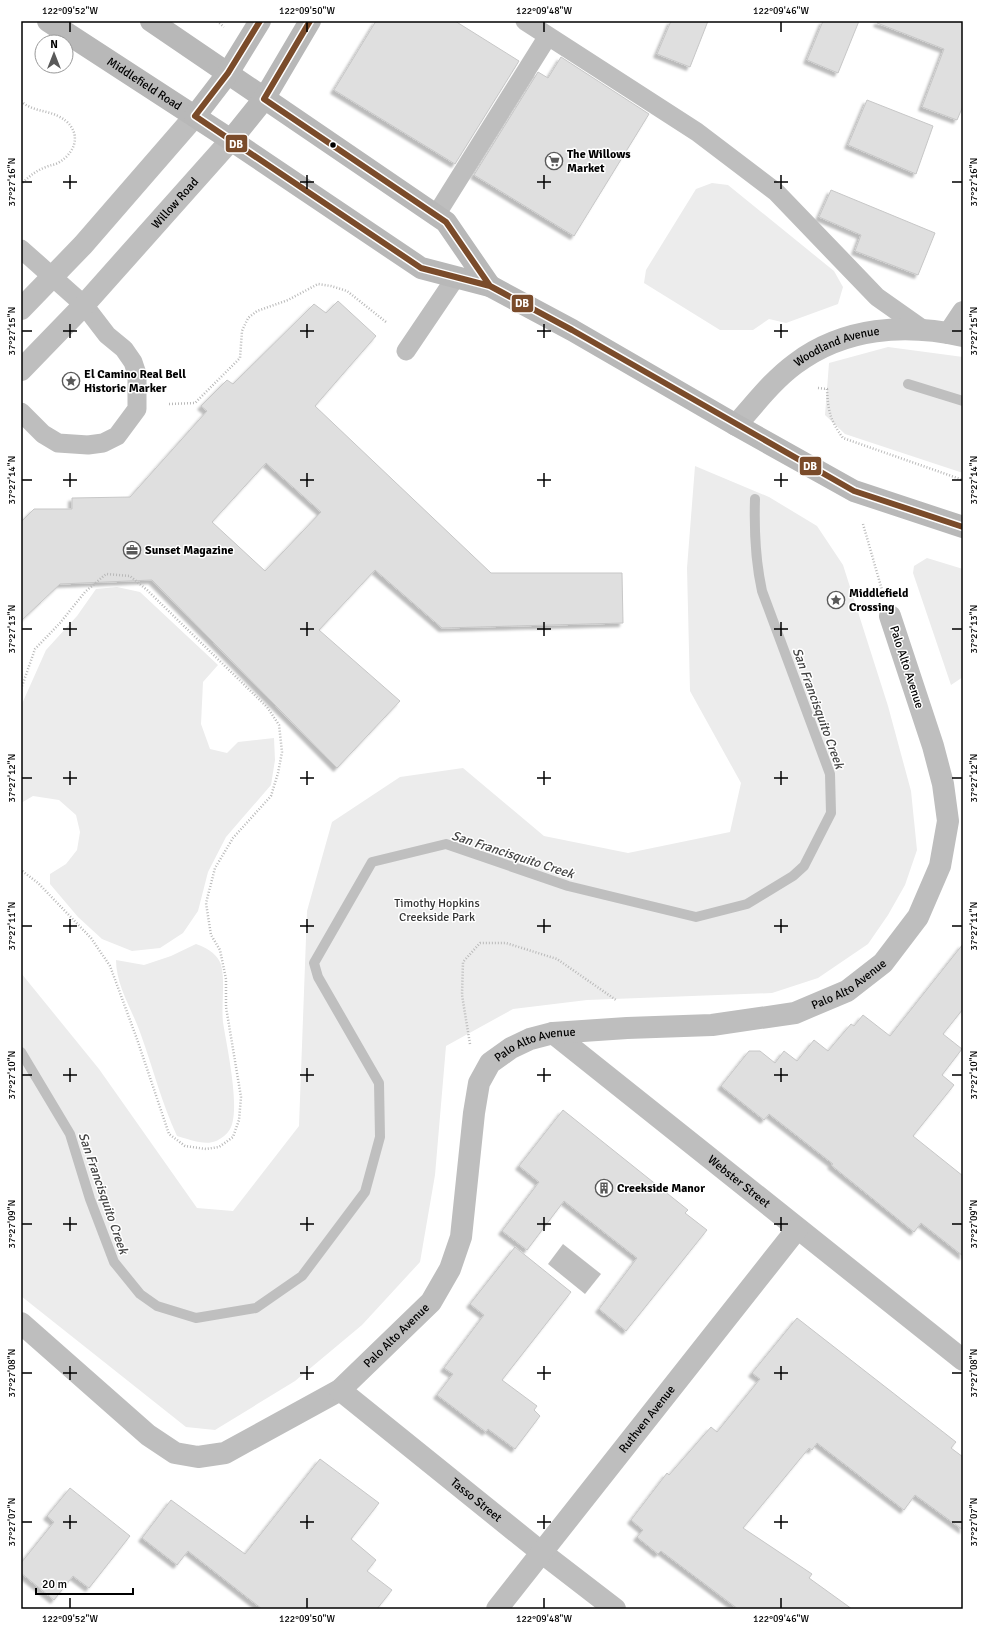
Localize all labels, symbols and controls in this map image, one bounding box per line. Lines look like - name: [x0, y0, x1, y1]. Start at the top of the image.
- text: 122°09'52"W: [42, 5, 98, 17]
- text: 122°09'50"W: [279, 5, 335, 17]
- text: 122°09'48"W: [516, 5, 572, 17]
- text: 122°09'46"W: [753, 5, 809, 17]
- north arrow: [34, 34, 74, 74]
- text: N: [50, 38, 58, 51]
- street label: Middlefield Road: [104, 54, 184, 114]
- line badge: DB: [225, 134, 248, 153]
- text: DB: [229, 138, 243, 151]
- unlabelled marker: [328, 140, 338, 150]
- place label: The Willows Market: [567, 147, 631, 176]
- supermarket icon: The Willows Market: [544, 151, 564, 171]
- text: 37°27'16"N: [6, 158, 18, 206]
- text: 37°27'16"N: [968, 158, 980, 206]
- street label: Willow Road: [148, 175, 202, 232]
- line badge: DB: [511, 294, 534, 313]
- text: DB: [515, 297, 529, 310]
- text: 37°27'15"N: [6, 307, 18, 355]
- text: 37°27'15"N: [968, 307, 980, 355]
- street label: Woodland Avenue: [791, 324, 880, 370]
- place label: El Camino Real Bell Historic Marker: [84, 367, 186, 396]
- place icon: El Camino Real Bell Historic Marker: [61, 371, 81, 391]
- text: 37°27'14"N: [6, 456, 18, 504]
- line badge: DB: [799, 456, 822, 476]
- text: 37°27'14"N: [968, 456, 980, 504]
- text: DB: [803, 460, 817, 473]
- office icon: Sunset Magazine: [122, 540, 142, 560]
- place label: Sunset Magazine: [145, 543, 233, 558]
- place label: Middlefield Crossing: [849, 586, 909, 615]
- place icon: Middlefield Crossing: [826, 590, 846, 610]
- text: 37°27'13"N: [6, 605, 18, 653]
- text: 37°27'13"N: [968, 605, 980, 653]
- street label: Palo Alto Avenue: [886, 624, 927, 710]
- water label: San Francisquito Creek: [789, 646, 848, 772]
- text: 37°27'12"N: [6, 754, 18, 802]
- text: 37°27'12"N: [968, 754, 980, 802]
- water label: San Francisquito Creek: [450, 828, 577, 883]
- park label: Timothy Hopkins Creekside Park: [394, 896, 480, 925]
- text: 37°27'11"N: [6, 902, 18, 950]
- text: 37°27'11"N: [968, 902, 980, 950]
- street label: Palo Alto Avenue: [809, 956, 890, 1013]
- street label: Palo Alto Avenue: [492, 1025, 576, 1065]
- text: 37°27'10"N: [6, 1051, 18, 1099]
- text: 37°27'10"N: [968, 1051, 980, 1099]
- water label: San Francisquito Creek: [75, 1130, 132, 1258]
- street label: Webster Street: [704, 1152, 773, 1211]
- building icon: Creekside Manor: [594, 1178, 614, 1198]
- place label: Creekside Manor: [617, 1181, 705, 1196]
- text: 37°27'09"N: [6, 1200, 18, 1248]
- text: 37°27'09"N: [968, 1200, 980, 1248]
- street label: Palo Alto Avenue: [361, 1301, 433, 1371]
- text: 37°27'08"N: [6, 1349, 18, 1397]
- text: 37°27'08"N: [968, 1349, 980, 1397]
- street label: Ruthven Avenue: [616, 1382, 679, 1456]
- street label: Tasso Street: [447, 1475, 505, 1525]
- text: 37°27'07"N: [6, 1498, 18, 1546]
- text: 37°27'07"N: [968, 1498, 980, 1546]
- scale bar: [36, 1570, 133, 1596]
- text: 20 m: [42, 1577, 67, 1592]
- text: 122°09'52"W: [42, 1613, 98, 1625]
- text: 122°09'50"W: [279, 1613, 335, 1625]
- text: 122°09'48"W: [516, 1613, 572, 1625]
- text: 122°09'46"W: [753, 1613, 809, 1625]

